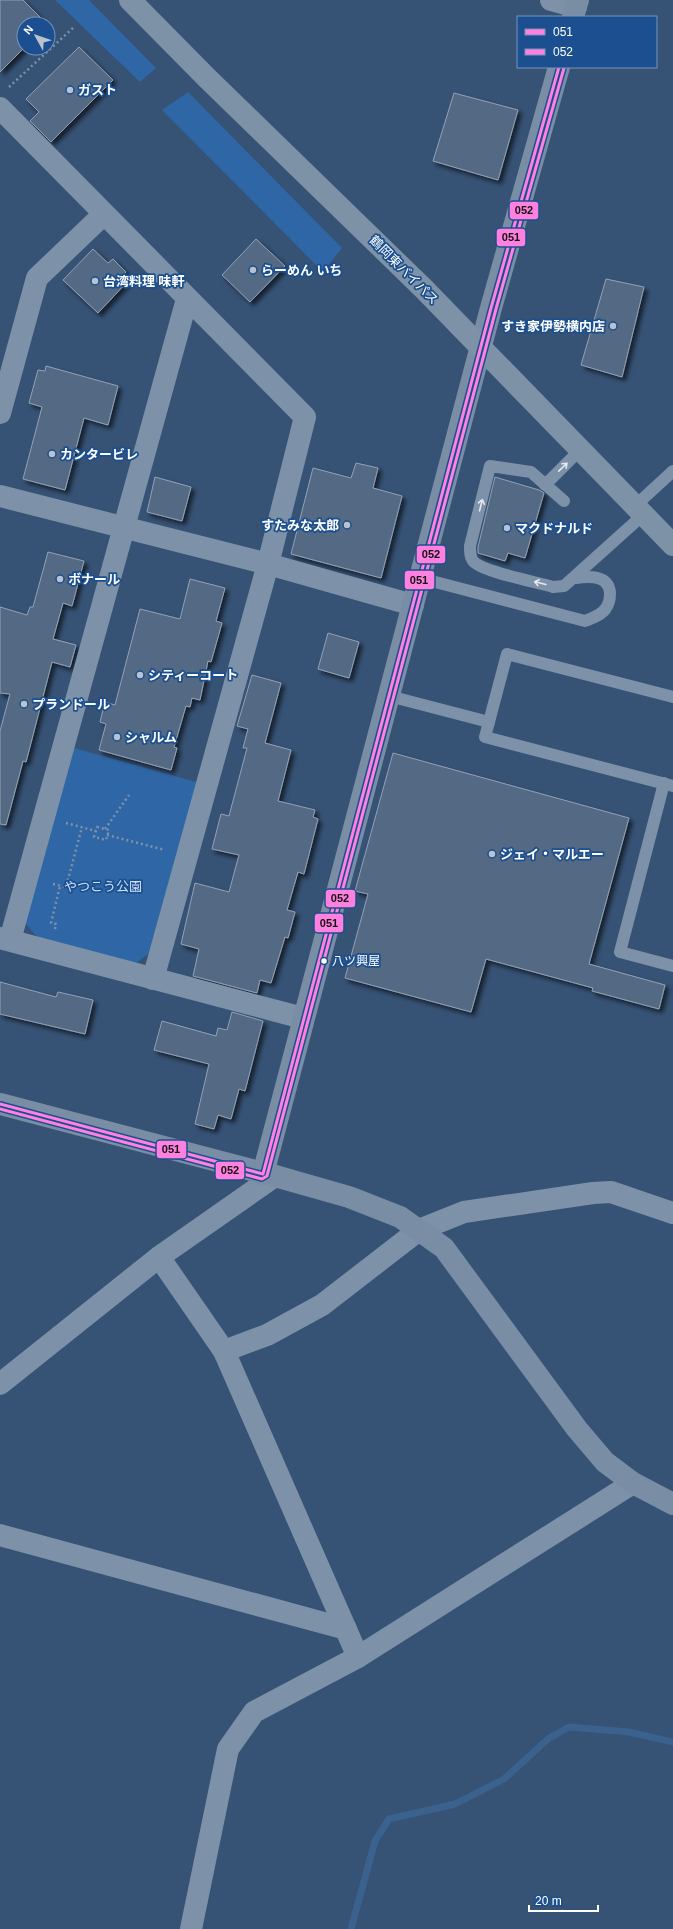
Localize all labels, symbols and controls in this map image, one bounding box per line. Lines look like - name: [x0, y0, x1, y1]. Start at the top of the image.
- north arrow: [16, 16, 56, 56]
- legend: [517, 16, 657, 68]
- text: N: [21, 23, 36, 36]
- text: 051: [553, 25, 573, 39]
- text: 052: [553, 45, 573, 59]
- place label: ガスト: [78, 83, 117, 98]
- marker: ガスト: [65, 85, 75, 95]
- line badge: 052: [509, 201, 539, 220]
- text: 052: [515, 204, 533, 216]
- line badge: 051: [496, 228, 526, 247]
- text: 051: [502, 231, 520, 243]
- street label: 鶴岡東バイパス: [367, 233, 441, 307]
- place label: らーめん いち: [261, 263, 343, 278]
- marker: らーめん いち: [248, 265, 258, 275]
- place label: 台湾料理 味軒: [103, 274, 185, 289]
- marker: 台湾料理 味軒: [90, 276, 100, 286]
- place label: すき家伊勢横内店: [501, 319, 605, 334]
- marker: すき家伊勢横内店: [608, 321, 618, 331]
- place label: カンタービレ: [60, 447, 138, 462]
- marker: カンタービレ: [47, 449, 57, 459]
- one-way arrow: [558, 462, 568, 472]
- one-way arrow: [477, 498, 485, 511]
- place label: すたみな太郎: [261, 518, 339, 533]
- marker: すたみな太郎: [342, 520, 352, 530]
- place label: マクドナルド: [515, 521, 593, 536]
- marker: マクドナルド: [502, 523, 512, 533]
- line badge: 052: [416, 545, 446, 564]
- text: 052: [422, 548, 440, 560]
- line badge: 051: [404, 570, 435, 590]
- place label: ボナール: [68, 572, 120, 587]
- marker: ボナール: [55, 574, 65, 584]
- text: 051: [410, 574, 428, 586]
- one-way arrow: [534, 579, 547, 586]
- place label: シティーコート: [148, 668, 238, 683]
- marker: シティーコート: [135, 670, 145, 680]
- place label: プランドール: [32, 697, 110, 712]
- marker: プランドール: [19, 699, 29, 709]
- place label: シャルム: [125, 730, 177, 745]
- marker: シャルム: [112, 732, 122, 742]
- place label: ジェイ・マルエー: [500, 847, 604, 862]
- marker: ジェイ・マルエー: [487, 849, 497, 859]
- park label: やつこう公園: [64, 879, 142, 894]
- line badge: 052: [325, 889, 356, 908]
- text: 052: [331, 892, 349, 904]
- line badge: 051: [314, 913, 344, 933]
- text: 051: [320, 917, 338, 929]
- place label: 八ツ興屋: [332, 954, 380, 968]
- marker: 八ツ興屋: [319, 956, 329, 966]
- line badge: 051: [156, 1140, 187, 1159]
- text: 051: [162, 1143, 180, 1155]
- line badge: 052: [215, 1161, 245, 1180]
- text: 052: [221, 1164, 239, 1176]
- scale bar: [529, 1887, 598, 1913]
- text: 20 m: [535, 1894, 562, 1908]

